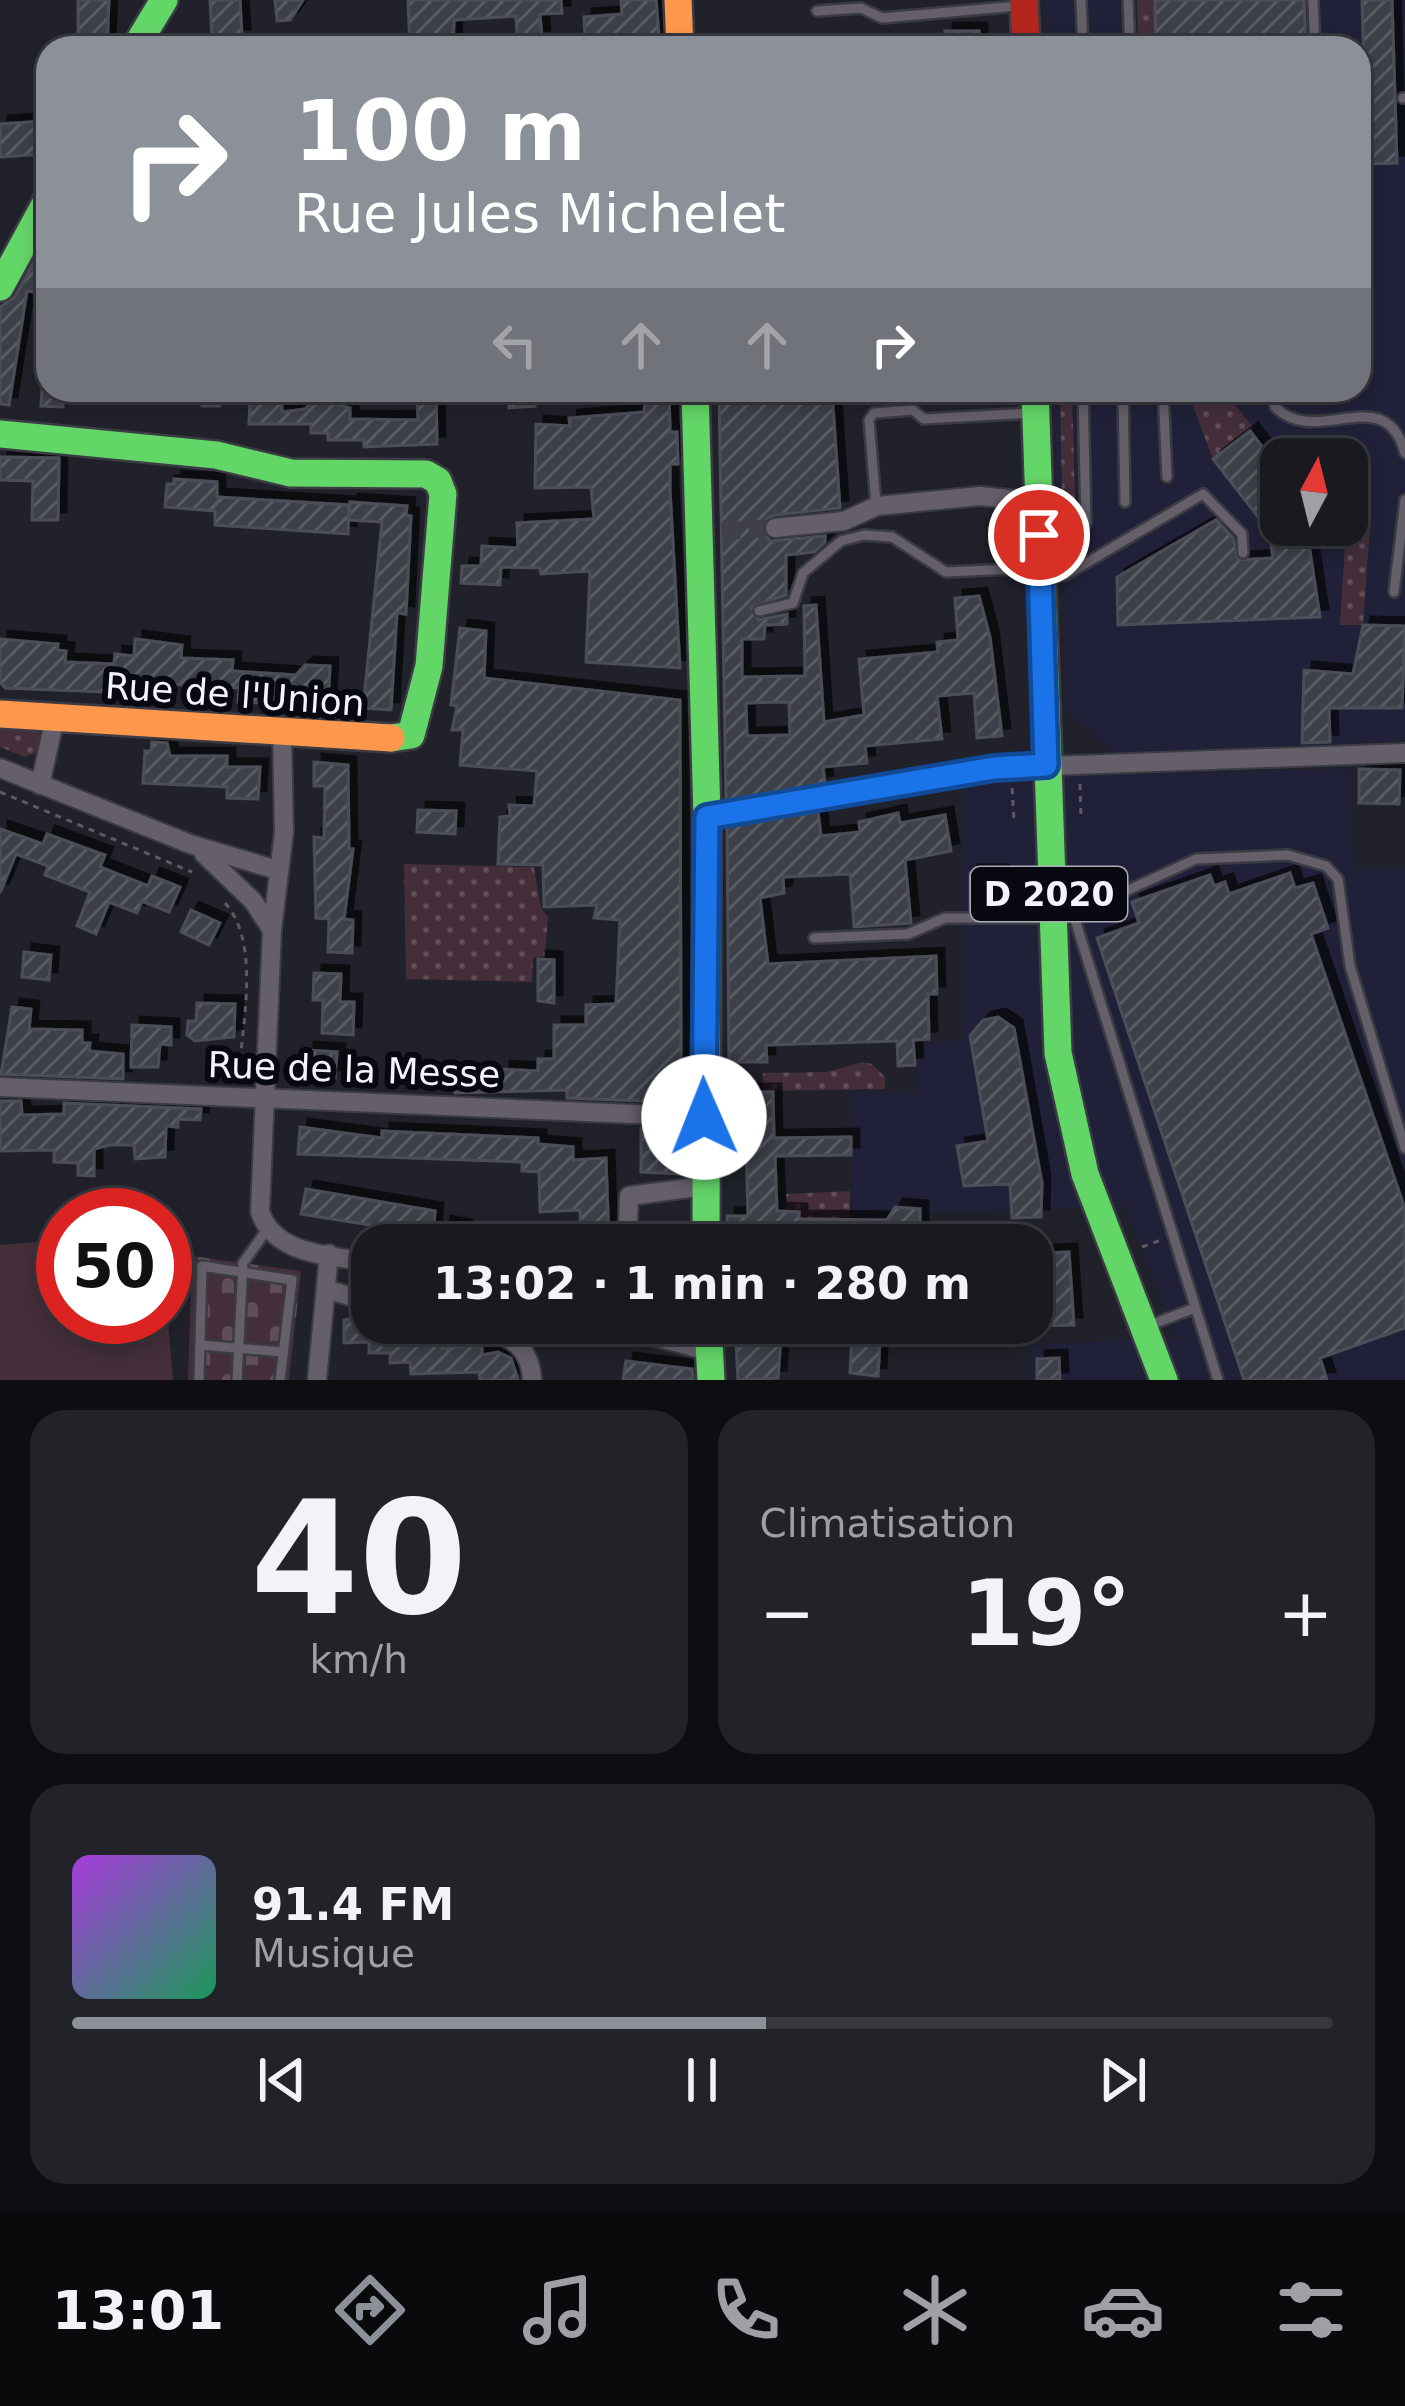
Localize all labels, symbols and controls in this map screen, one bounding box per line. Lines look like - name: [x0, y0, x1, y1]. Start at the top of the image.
- text: 100 m: [294, 82, 586, 180]
- icon: right: [96, 84, 252, 240]
- text: Rue Jules Michelet: [294, 182, 786, 245]
- icon: left: [482, 312, 548, 378]
- icon: ahead: [608, 312, 674, 378]
- icon: ahead: [734, 312, 800, 378]
- icon: right: [860, 312, 926, 378]
- north arrow: [1260, 438, 1368, 546]
- map controls: [1260, 438, 1368, 546]
- pin: [988, 484, 1090, 586]
- icon: arrive: [1006, 502, 1072, 568]
- street label: Rue de l'Union: [104, 665, 366, 724]
- road number: D 2020: [971, 867, 1127, 921]
- street label: Rue de la Messe: [207, 1044, 501, 1095]
- position arrow: [641, 1054, 767, 1180]
- speed limit sign: 50: [36, 1188, 192, 1344]
- text: 13:02 · 1 min · 280 m: [433, 1257, 971, 1310]
- text: 40: [250, 1468, 467, 1650]
- text: Climatisation: [760, 1501, 1015, 1546]
- text: 19°: [961, 1561, 1131, 1666]
- text: −: [760, 1575, 815, 1652]
- text: +: [1278, 1575, 1333, 1652]
- text: km/h: [310, 1637, 408, 1682]
- text: 91.4 FM: [252, 1878, 454, 1931]
- text: Musique: [252, 1931, 415, 1976]
- icon: previous: [249, 2047, 315, 2113]
- icon: pause: [669, 2047, 735, 2113]
- icon: next: [1090, 2047, 1156, 2113]
- icon: directions: [328, 2268, 412, 2352]
- icon: music: [516, 2268, 600, 2352]
- icon: phone: [704, 2268, 788, 2352]
- icon: climate: [893, 2268, 977, 2352]
- icon: car: [1081, 2268, 1165, 2352]
- icon: filters: [1269, 2268, 1353, 2352]
- text: 13:01: [52, 2279, 224, 2342]

